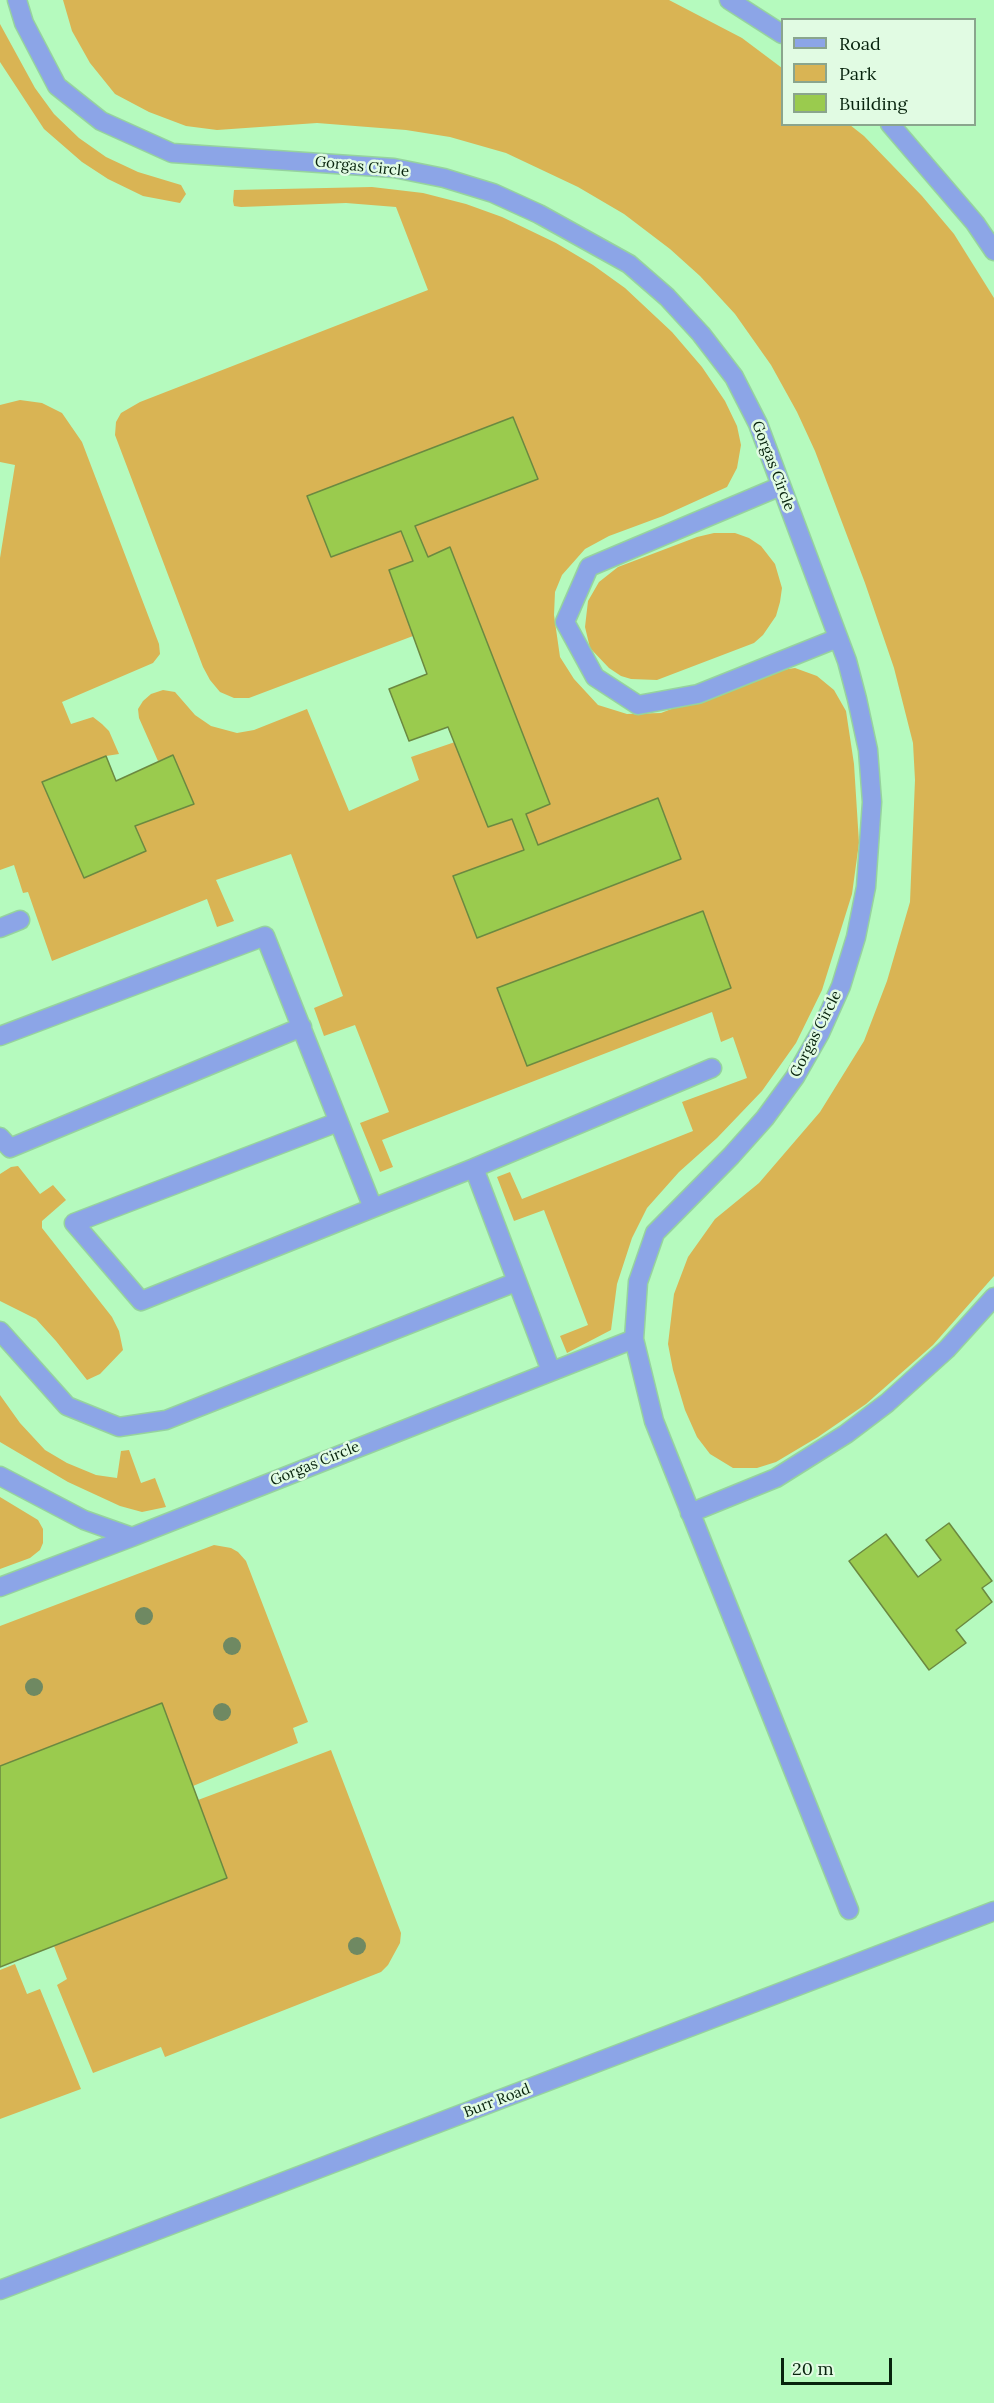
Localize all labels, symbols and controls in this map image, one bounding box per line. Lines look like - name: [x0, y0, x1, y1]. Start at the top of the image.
- legend: [781, 18, 976, 126]
- text: Road: [839, 32, 881, 55]
- text: Park: [839, 62, 876, 85]
- text: Building: [839, 92, 907, 115]
- street label: Gorgas Circle: [314, 153, 410, 181]
- street label: Gorgas Circle: [748, 419, 798, 513]
- street label: Gorgas Circle: [786, 988, 846, 1080]
- street label: Gorgas Circle: [268, 1438, 362, 1490]
- street label: Burr Road: [461, 2080, 533, 2122]
- scale bar: [784, 2346, 895, 2384]
- text: 20 m: [792, 2357, 834, 2380]

